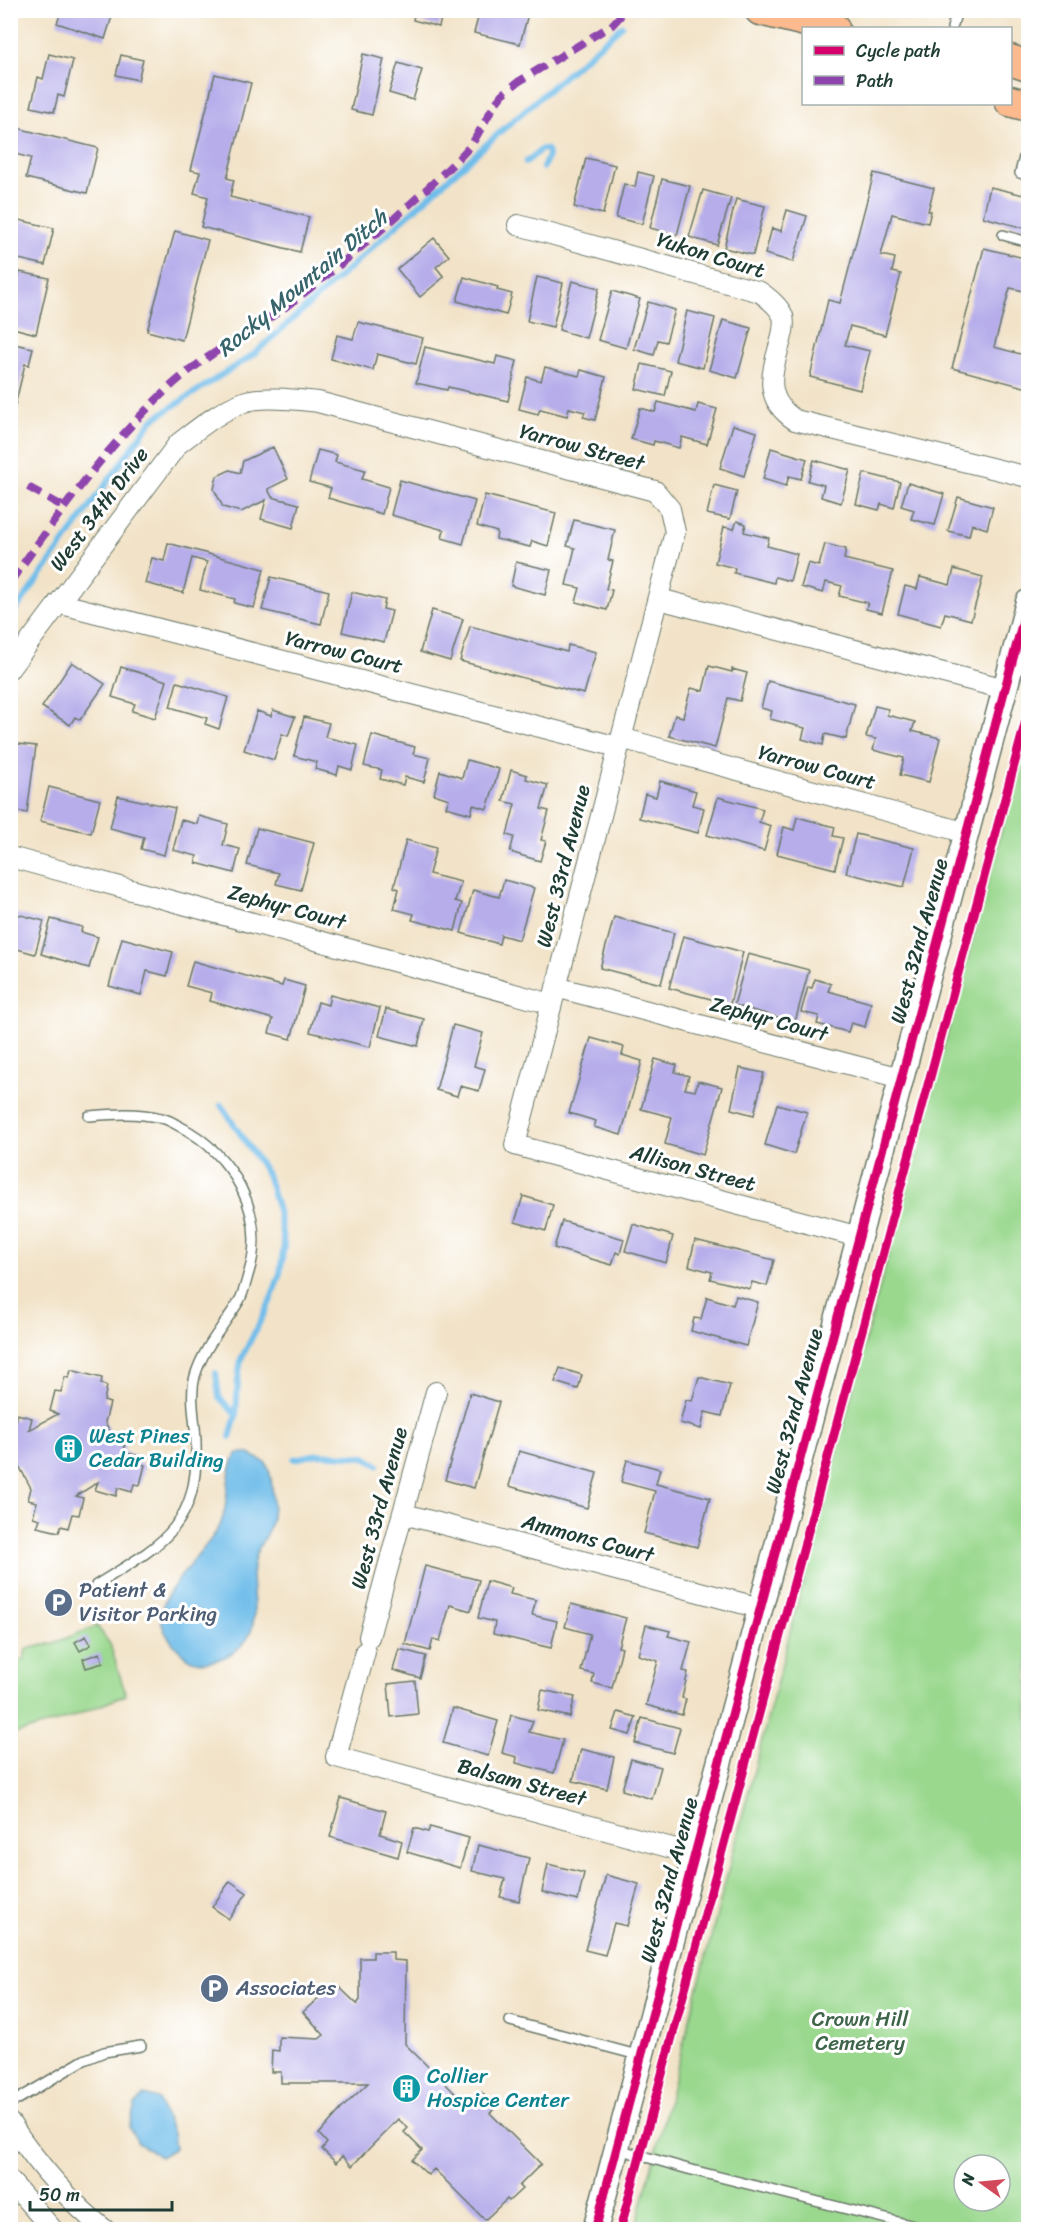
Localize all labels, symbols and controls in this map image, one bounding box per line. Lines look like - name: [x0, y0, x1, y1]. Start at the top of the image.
- legend: [802, 27, 1012, 105]
- text: Cycle path: [856, 35, 940, 67]
- text: Path: [856, 65, 893, 97]
- water label: Rocky Mountain Ditch: [208, 198, 398, 367]
- street label: Yukon Court: [652, 220, 770, 290]
- street label: Yarrow Street: [515, 412, 650, 482]
- street label: West 34th Drive: [39, 438, 159, 580]
- street label: Yarrow Court: [281, 619, 407, 685]
- street label: Yarrow Court: [754, 733, 880, 801]
- street label: West 33rd Avenue: [524, 781, 602, 951]
- street label: West 32nd Avenue: [879, 854, 959, 1028]
- street label: Zephyr Court: [224, 873, 352, 941]
- street label: Zephyr Court: [706, 985, 834, 1053]
- street label: Allison Street: [625, 1133, 760, 1203]
- street label: West 32nd Avenue: [754, 1324, 834, 1498]
- place label: West Pines Cedar Building: [89, 1417, 224, 1479]
- street label: West 33rd Avenue: [339, 1423, 419, 1593]
- building icon: West Pines Cedar Building: [52, 1432, 84, 1464]
- street label: Ammons Court: [517, 1502, 660, 1574]
- place label: Patient & Visitor Parking: [79, 1571, 218, 1633]
- parking icon: Patient & Visitor Parking: [42, 1586, 74, 1618]
- street label: Balsam Street: [453, 1747, 592, 1818]
- street label: West 32nd Avenue: [629, 1793, 709, 1967]
- place label: Associates: [235, 1969, 337, 2007]
- parking icon: Associates: [199, 1972, 231, 2004]
- park label: Crown Hill Cemetery: [812, 2000, 909, 2062]
- place label: Collier Hospice Center: [427, 2057, 570, 2119]
- building icon: Collier Hospice Center: [390, 2072, 422, 2104]
- north arrow: [952, 2153, 1012, 2213]
- text: N: [952, 2169, 984, 2189]
- scale bar: [30, 2174, 172, 2212]
- text: 50 m: [39, 2179, 80, 2211]

